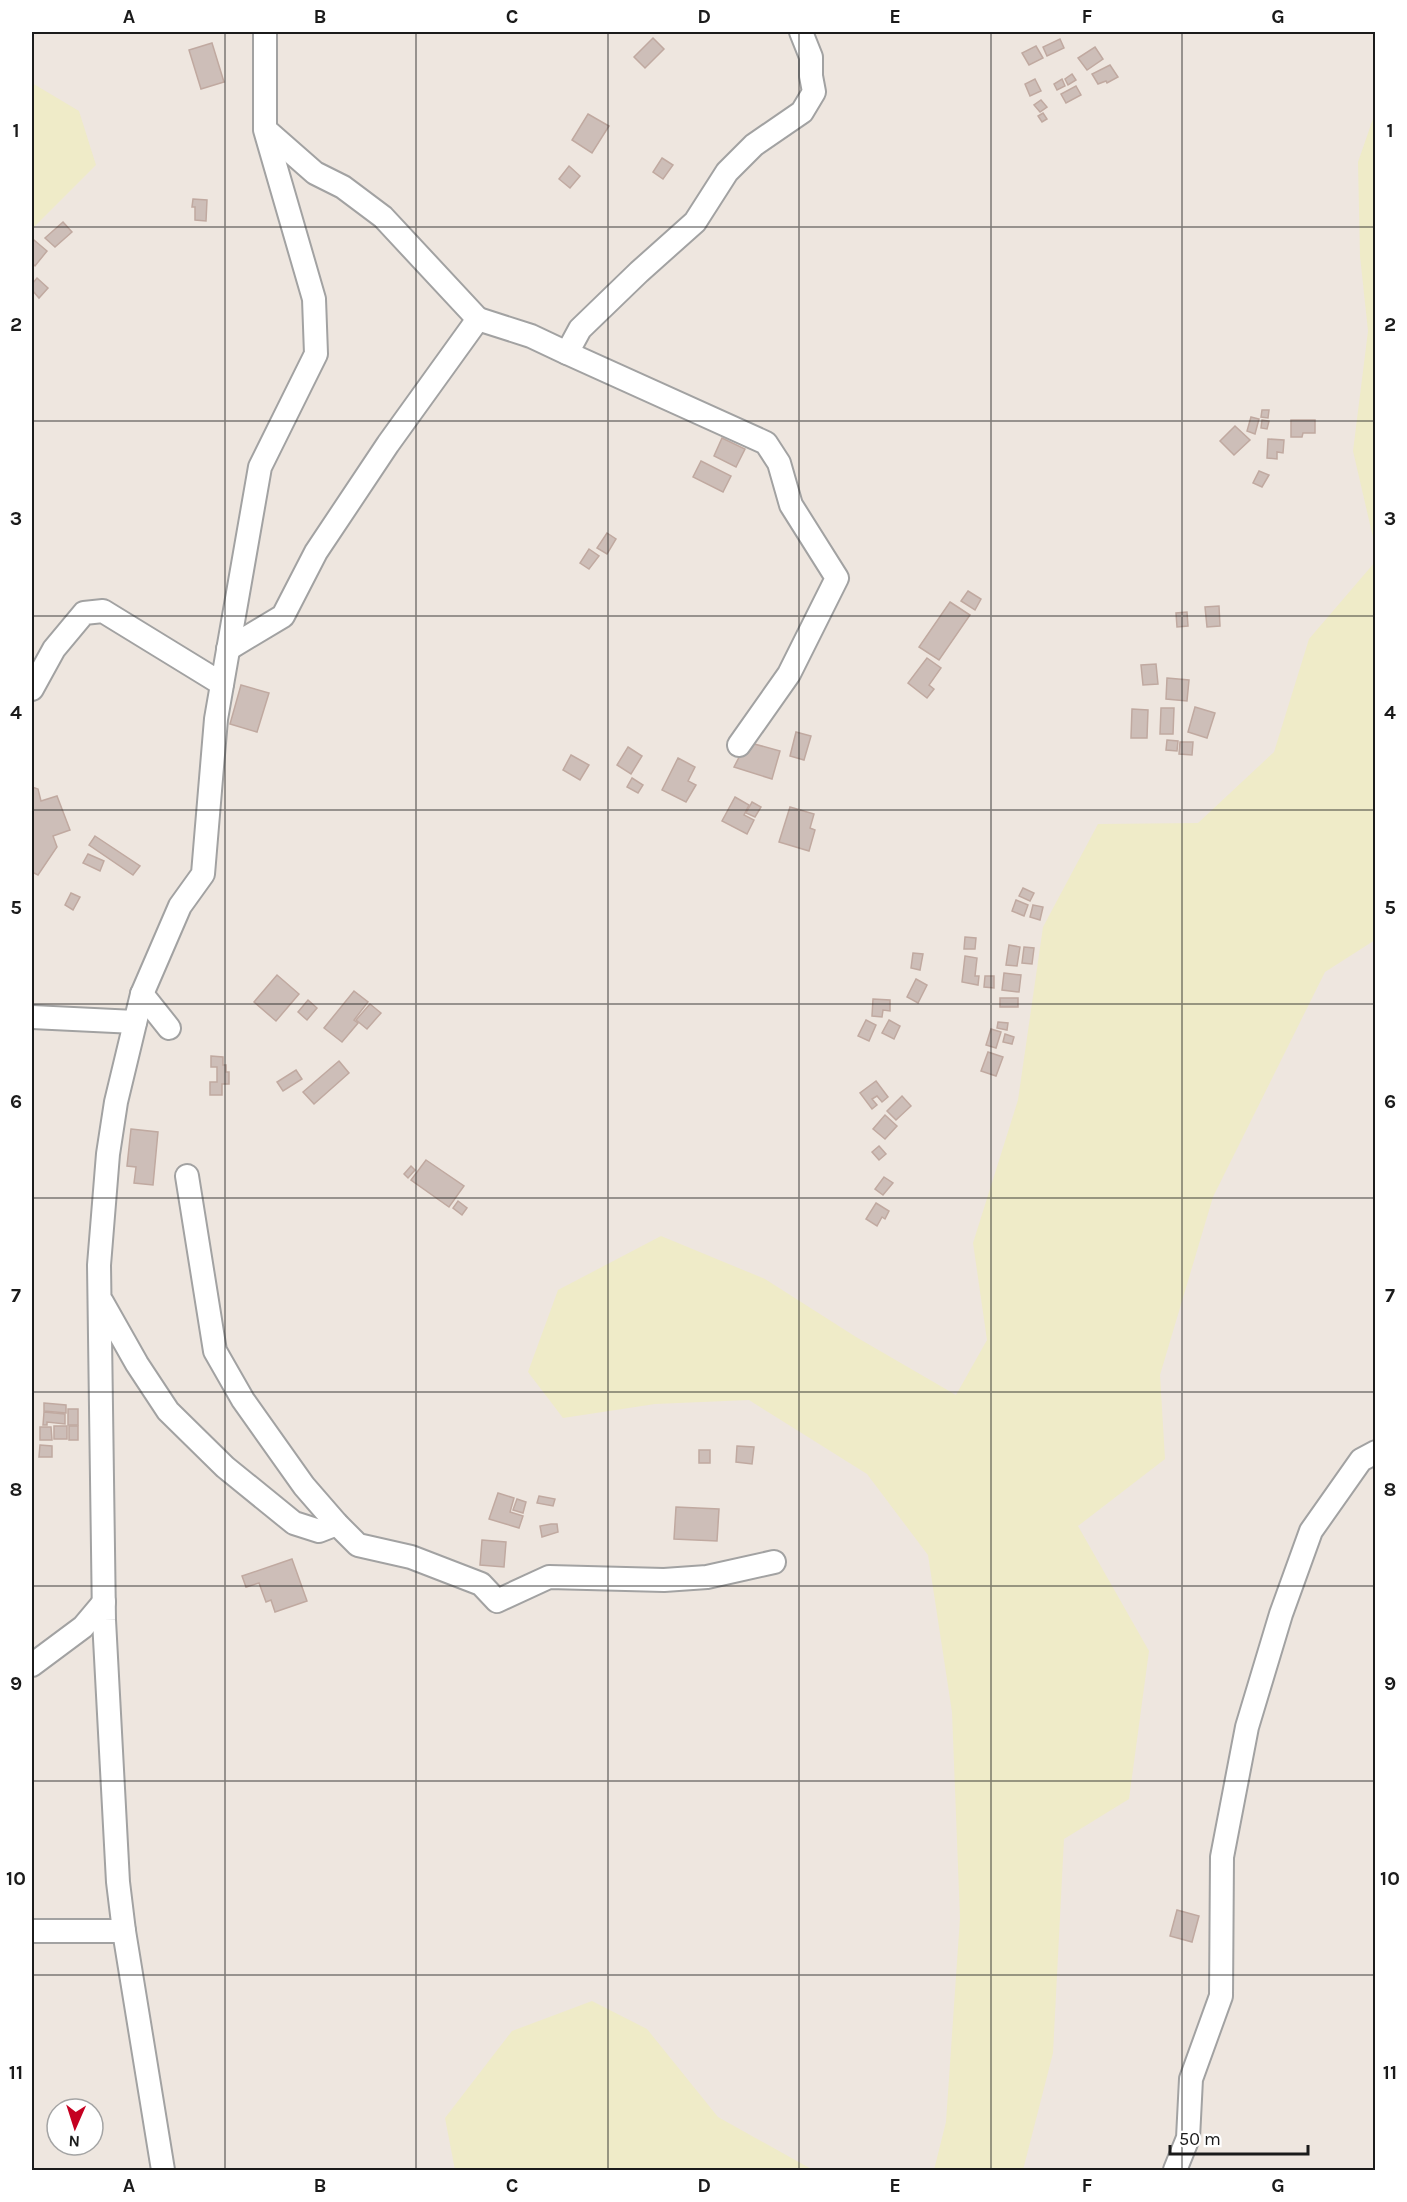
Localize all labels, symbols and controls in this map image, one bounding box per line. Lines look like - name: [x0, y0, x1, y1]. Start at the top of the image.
- text: A: [123, 5, 136, 28]
- text: B: [314, 5, 326, 28]
- text: C: [506, 5, 518, 28]
- text: D: [697, 5, 711, 28]
- text: E: [889, 5, 901, 28]
- text: F: [1082, 5, 1093, 28]
- text: G: [1271, 5, 1285, 28]
- text: 1: [12, 119, 20, 142]
- text: 1: [1386, 119, 1394, 142]
- text: 2: [10, 313, 22, 336]
- text: 2: [1384, 313, 1396, 336]
- text: 3: [10, 507, 22, 530]
- text: 3: [1384, 507, 1396, 530]
- text: 4: [10, 701, 22, 724]
- text: 4: [1384, 701, 1396, 724]
- text: 5: [10, 896, 22, 919]
- text: 5: [1384, 896, 1396, 919]
- text: 6: [10, 1090, 22, 1113]
- text: 6: [1384, 1090, 1396, 1113]
- text: 7: [11, 1284, 21, 1307]
- text: 7: [1385, 1284, 1395, 1307]
- text: 8: [10, 1478, 22, 1501]
- text: 8: [1384, 1478, 1396, 1501]
- text: 9: [10, 1672, 22, 1695]
- text: 9: [1384, 1672, 1396, 1695]
- text: 10: [6, 1867, 26, 1890]
- text: 10: [1380, 1867, 1400, 1890]
- text: 11: [9, 2061, 23, 2084]
- text: 11: [1383, 2061, 1397, 2084]
- north arrow: [45, 2097, 105, 2157]
- scale bar: [1170, 2118, 1308, 2156]
- text: 50 m: [1179, 2128, 1221, 2150]
- text: N: [68, 2132, 80, 2151]
- text: A: [123, 2174, 136, 2197]
- text: B: [314, 2174, 326, 2197]
- text: C: [506, 2174, 518, 2197]
- text: D: [697, 2174, 711, 2197]
- text: E: [889, 2174, 901, 2197]
- text: F: [1082, 2174, 1093, 2197]
- text: G: [1271, 2174, 1285, 2197]

